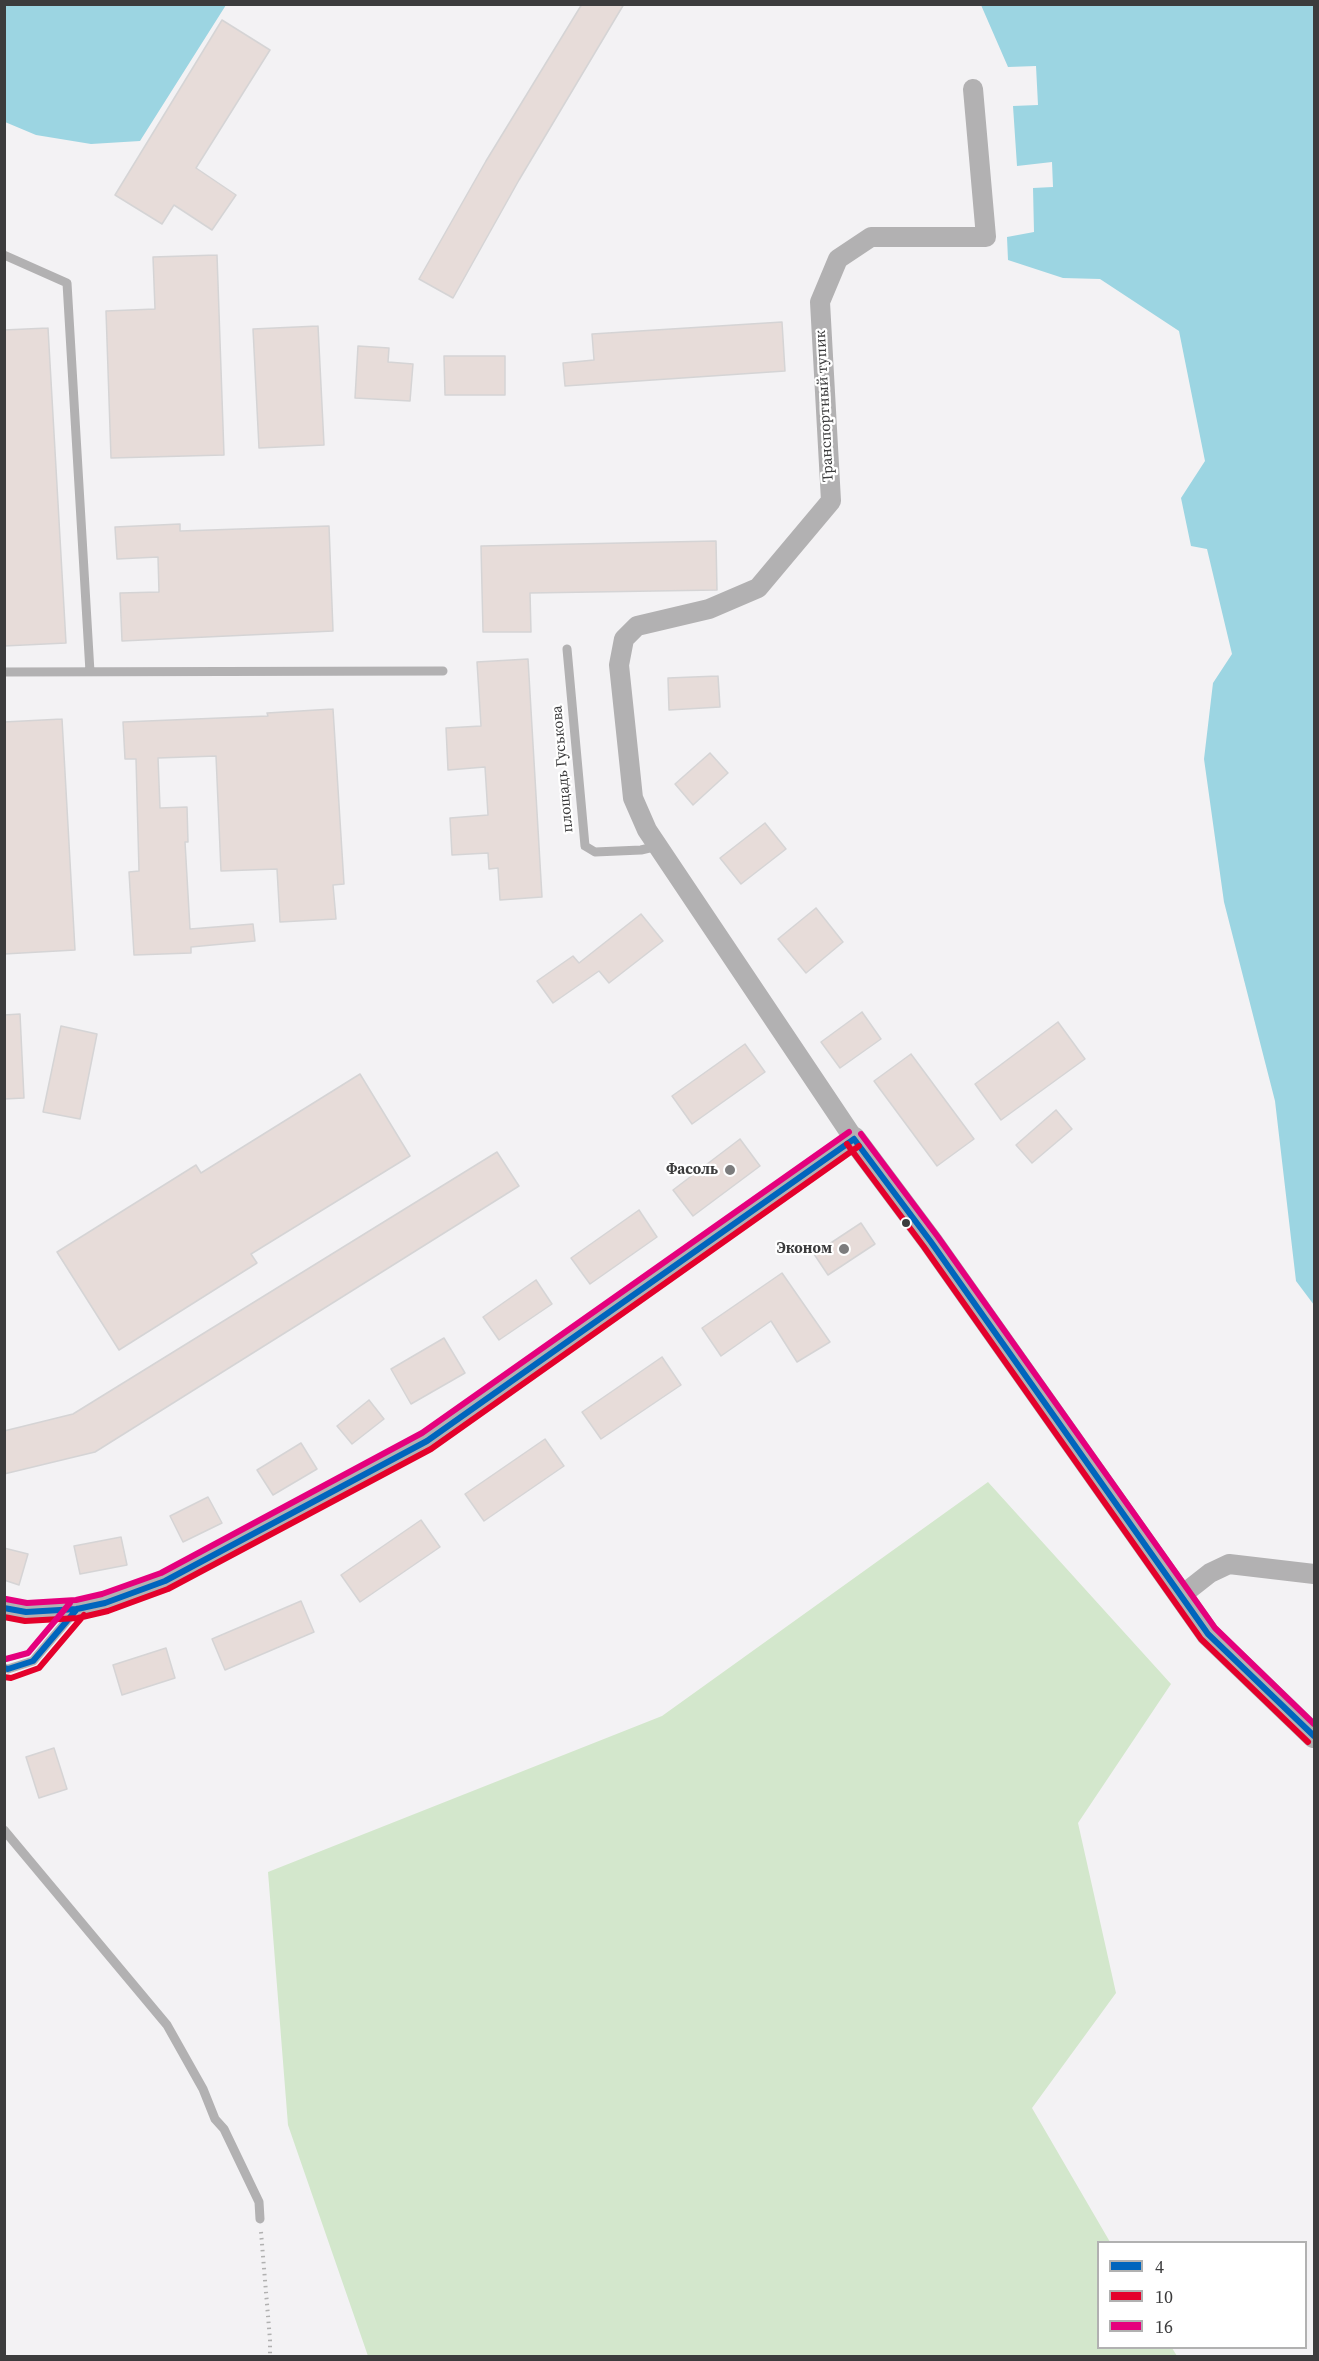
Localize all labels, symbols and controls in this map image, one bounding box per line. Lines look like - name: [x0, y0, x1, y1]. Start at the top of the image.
- street label: Транспортный тупик: [812, 330, 838, 482]
- street label: площадь Гуськова: [548, 705, 578, 833]
- place label: Фасоль: [666, 1161, 718, 1179]
- marker: Фасоль: [723, 1163, 737, 1177]
- unlabelled marker: [900, 1217, 912, 1229]
- place label: Эконом: [777, 1240, 832, 1258]
- marker: Эконом: [837, 1242, 851, 1256]
- legend: [1097, 2241, 1307, 2349]
- text: 4: [1155, 2254, 1164, 2279]
- text: 10: [1155, 2284, 1173, 2309]
- text: 16: [1155, 2314, 1173, 2339]

